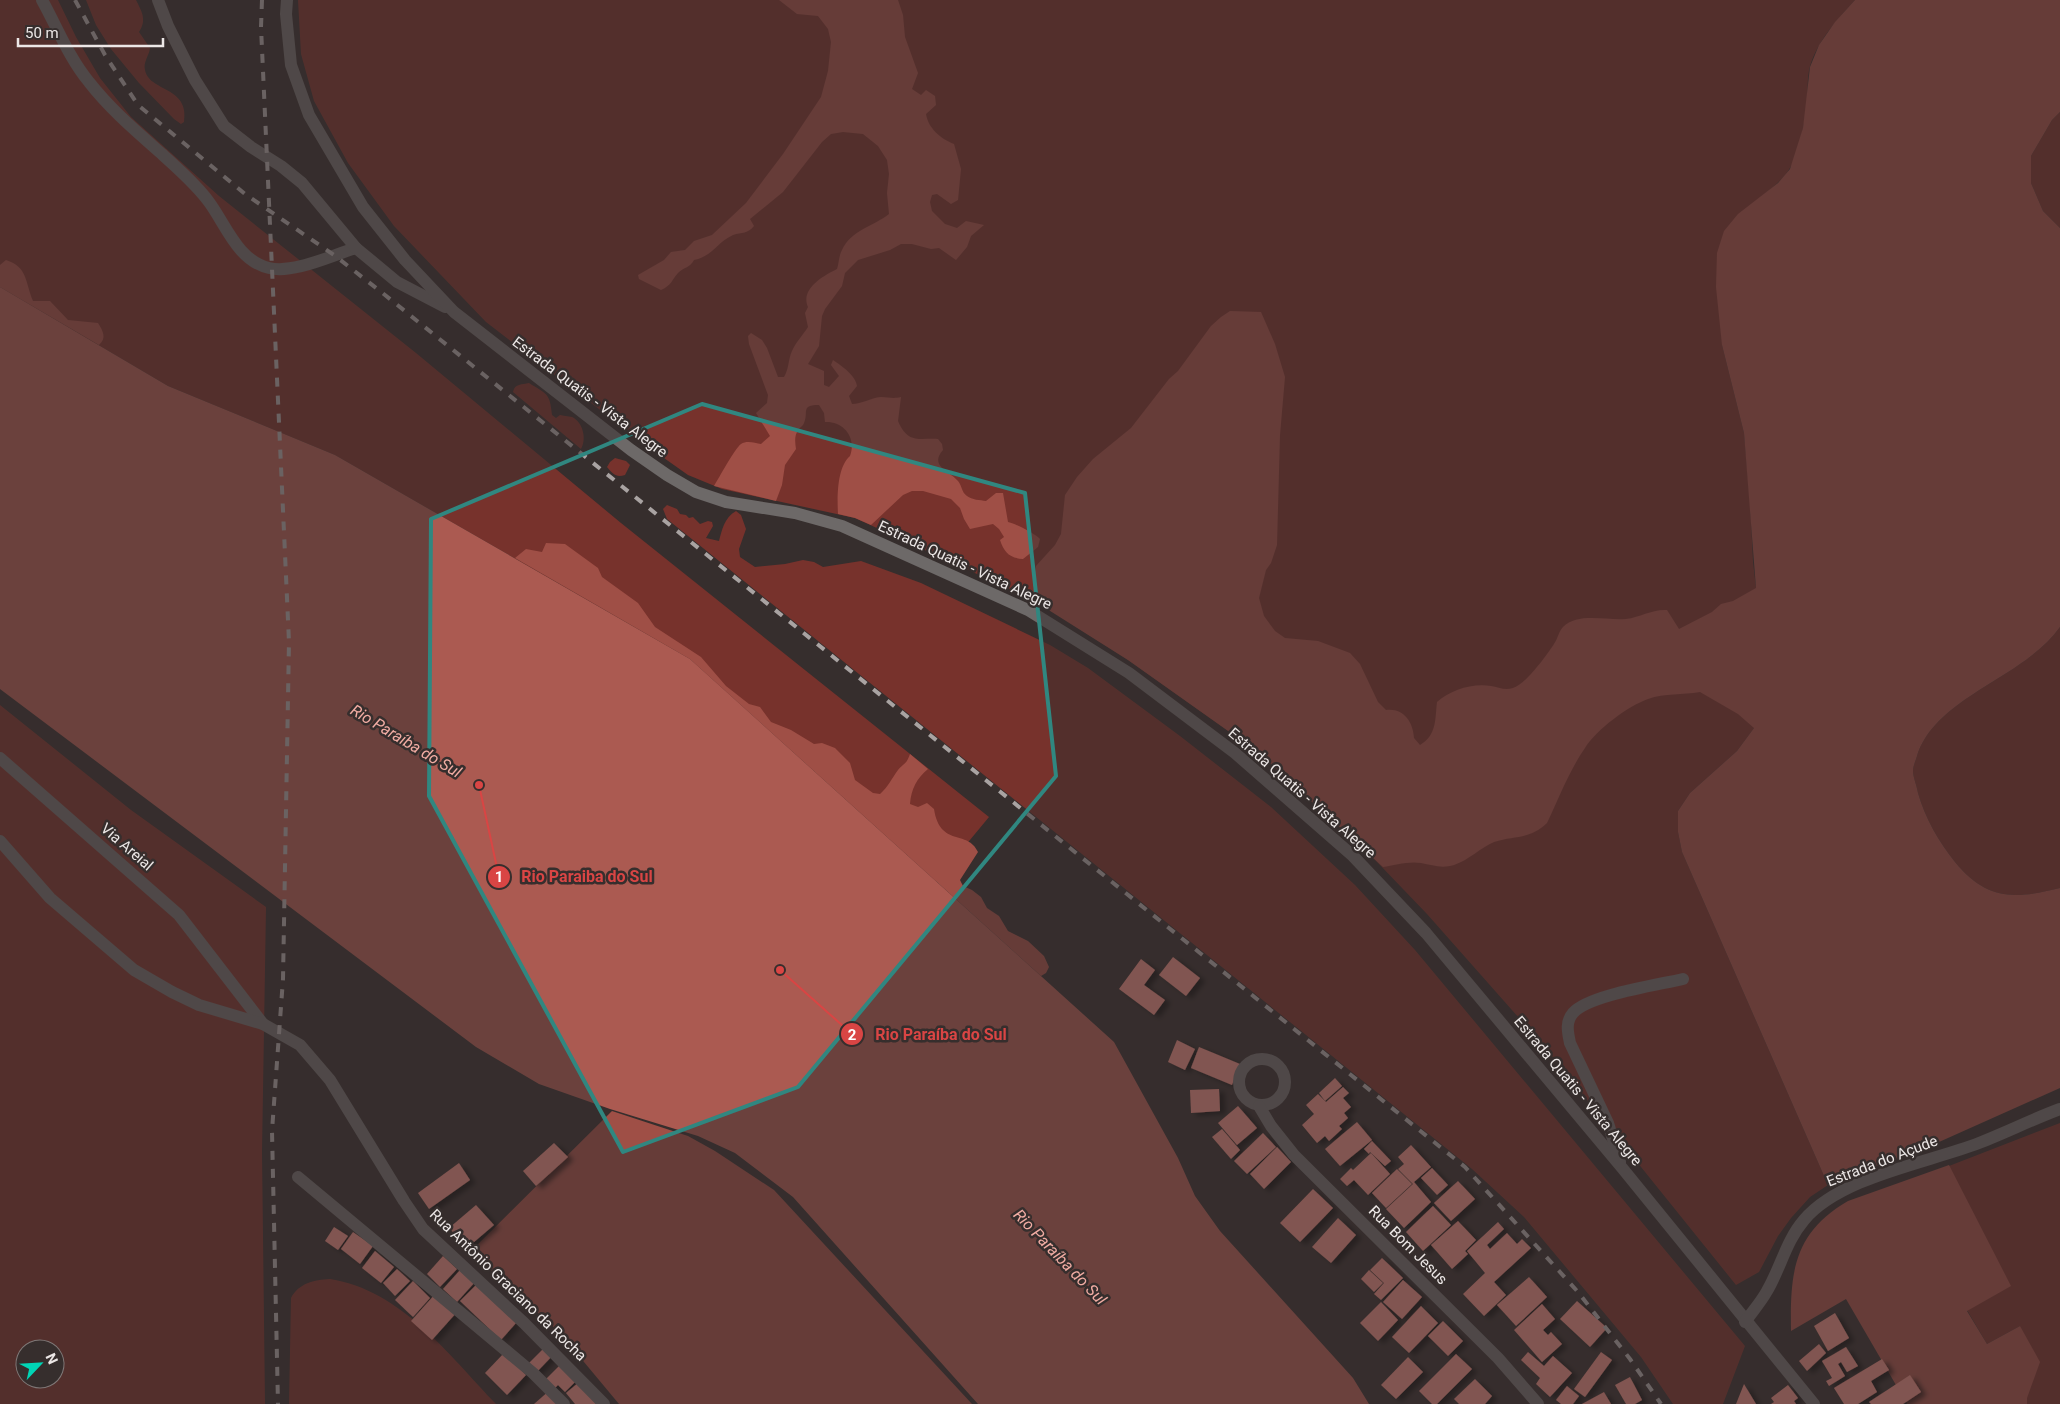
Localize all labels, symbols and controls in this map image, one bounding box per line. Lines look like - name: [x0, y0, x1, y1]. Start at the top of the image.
- scale bar: [18, 15, 162, 47]
- text: 50 m: [25, 24, 59, 42]
- street label: Estrada Quatis - Vista Alegre: [509, 333, 671, 461]
- street label: Estrada Quatis - Vista Alegre: [875, 517, 1055, 613]
- water label: Rio Paraíba do Sul: [347, 700, 465, 782]
- street label: Estrada Quatis - Vista Alegre: [1225, 724, 1379, 862]
- street label: Via Areial: [97, 819, 157, 875]
- callout: Rio Paraiba do Sul: [486, 861, 663, 892]
- text: Rio Paraiba do Sul: [521, 867, 653, 886]
- text: 1: [495, 868, 503, 886]
- street label: Estrada Quatis - Vista Alegre: [1510, 1013, 1646, 1169]
- callout: Rio Paraíba do Sul: [840, 1019, 1016, 1050]
- text: Rio Paraíba do Sul: [875, 1025, 1007, 1044]
- text: 2: [848, 1026, 857, 1044]
- street label: Estrada do Açude: [1824, 1132, 1940, 1190]
- street label: Rua Bom Jesus: [1365, 1202, 1451, 1288]
- street label: Rua Antônio Graciano da Rocha: [426, 1205, 590, 1365]
- water label: Rio Paraíba do Sul: [1010, 1205, 1111, 1309]
- north arrow: [15, 1339, 65, 1389]
- text: N: [42, 1351, 61, 1366]

